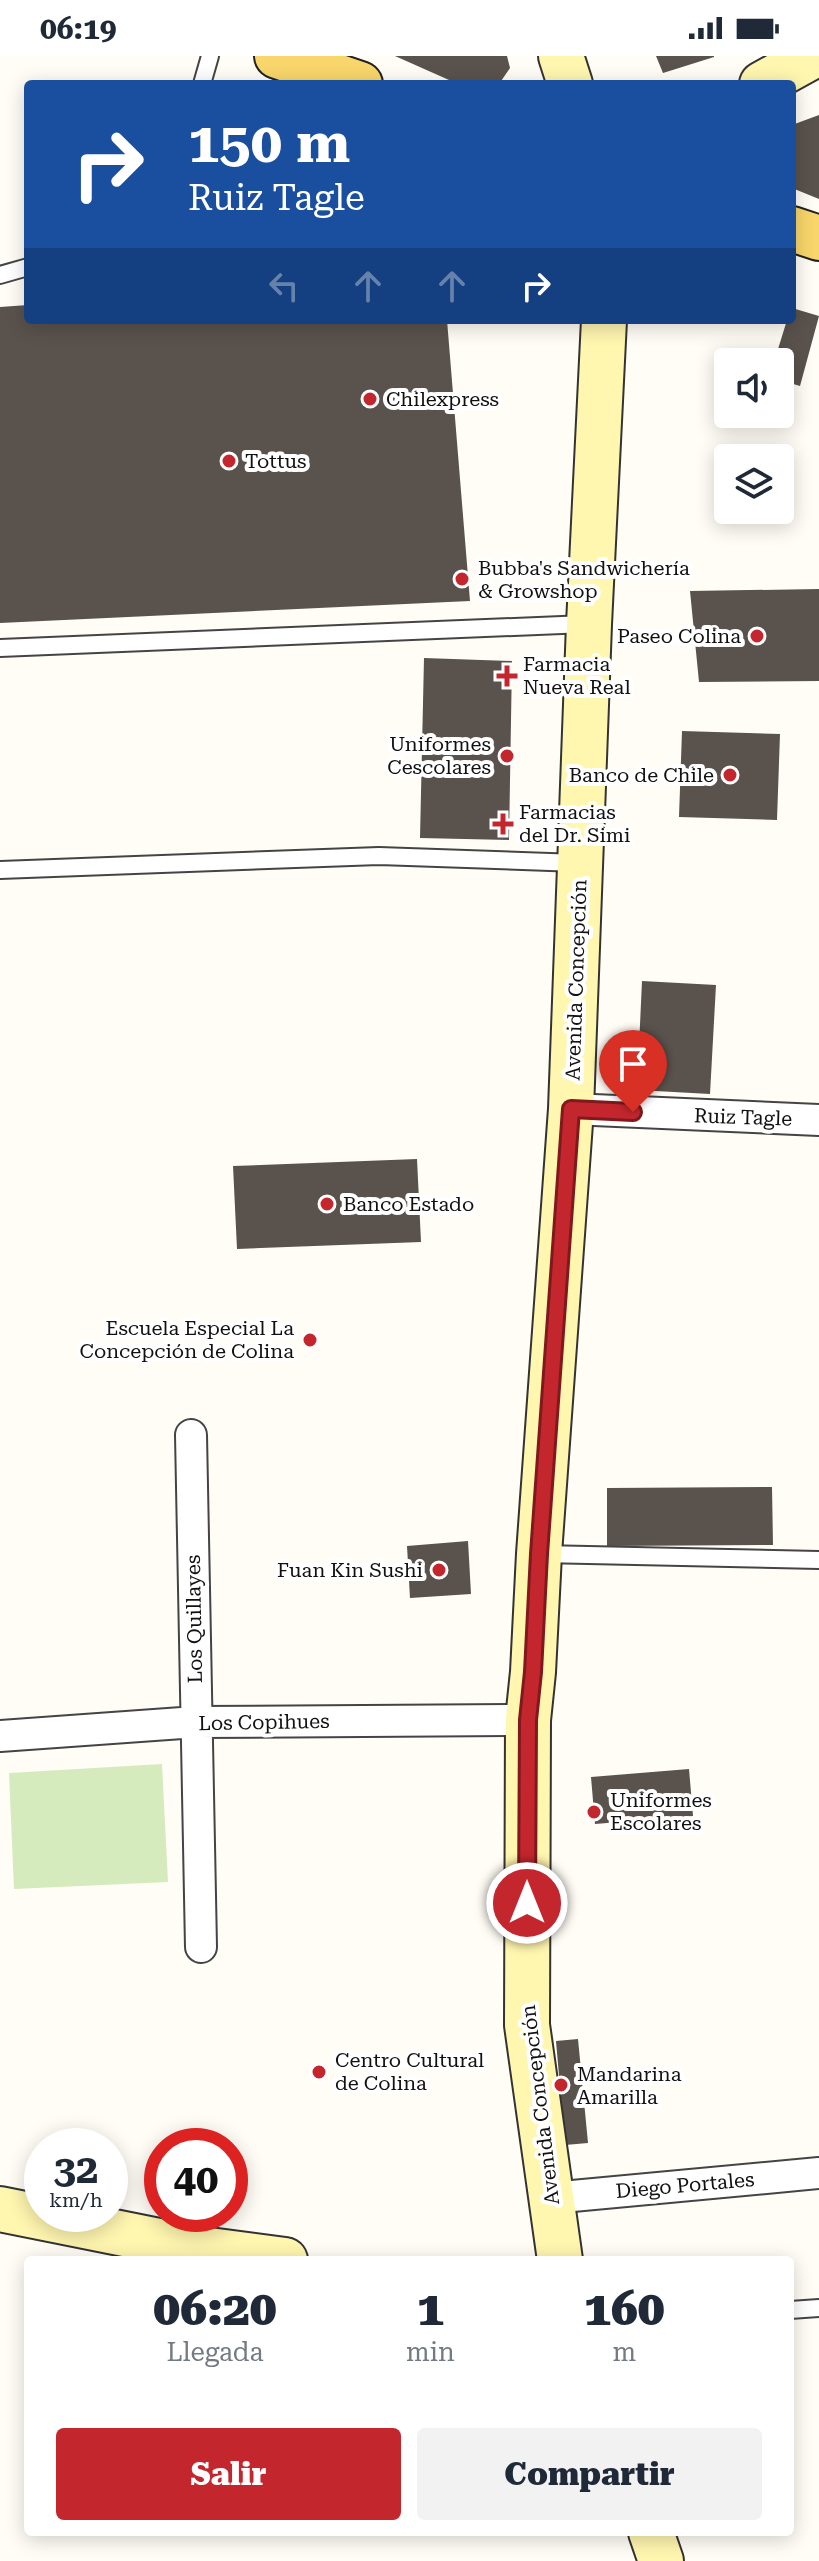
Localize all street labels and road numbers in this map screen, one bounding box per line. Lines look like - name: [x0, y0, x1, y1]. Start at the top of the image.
- street label: Avenida Concepción: [560, 879, 592, 1081]
- street label: Ruiz Tagle: [693, 1103, 793, 1131]
- street label: Los Quillayes: [181, 1554, 207, 1684]
- street label: Los Copihues: [198, 1709, 330, 1735]
- street label: Avenida Concepción: [516, 2004, 564, 2206]
- street label: Diego Portales: [615, 2167, 755, 2203]

